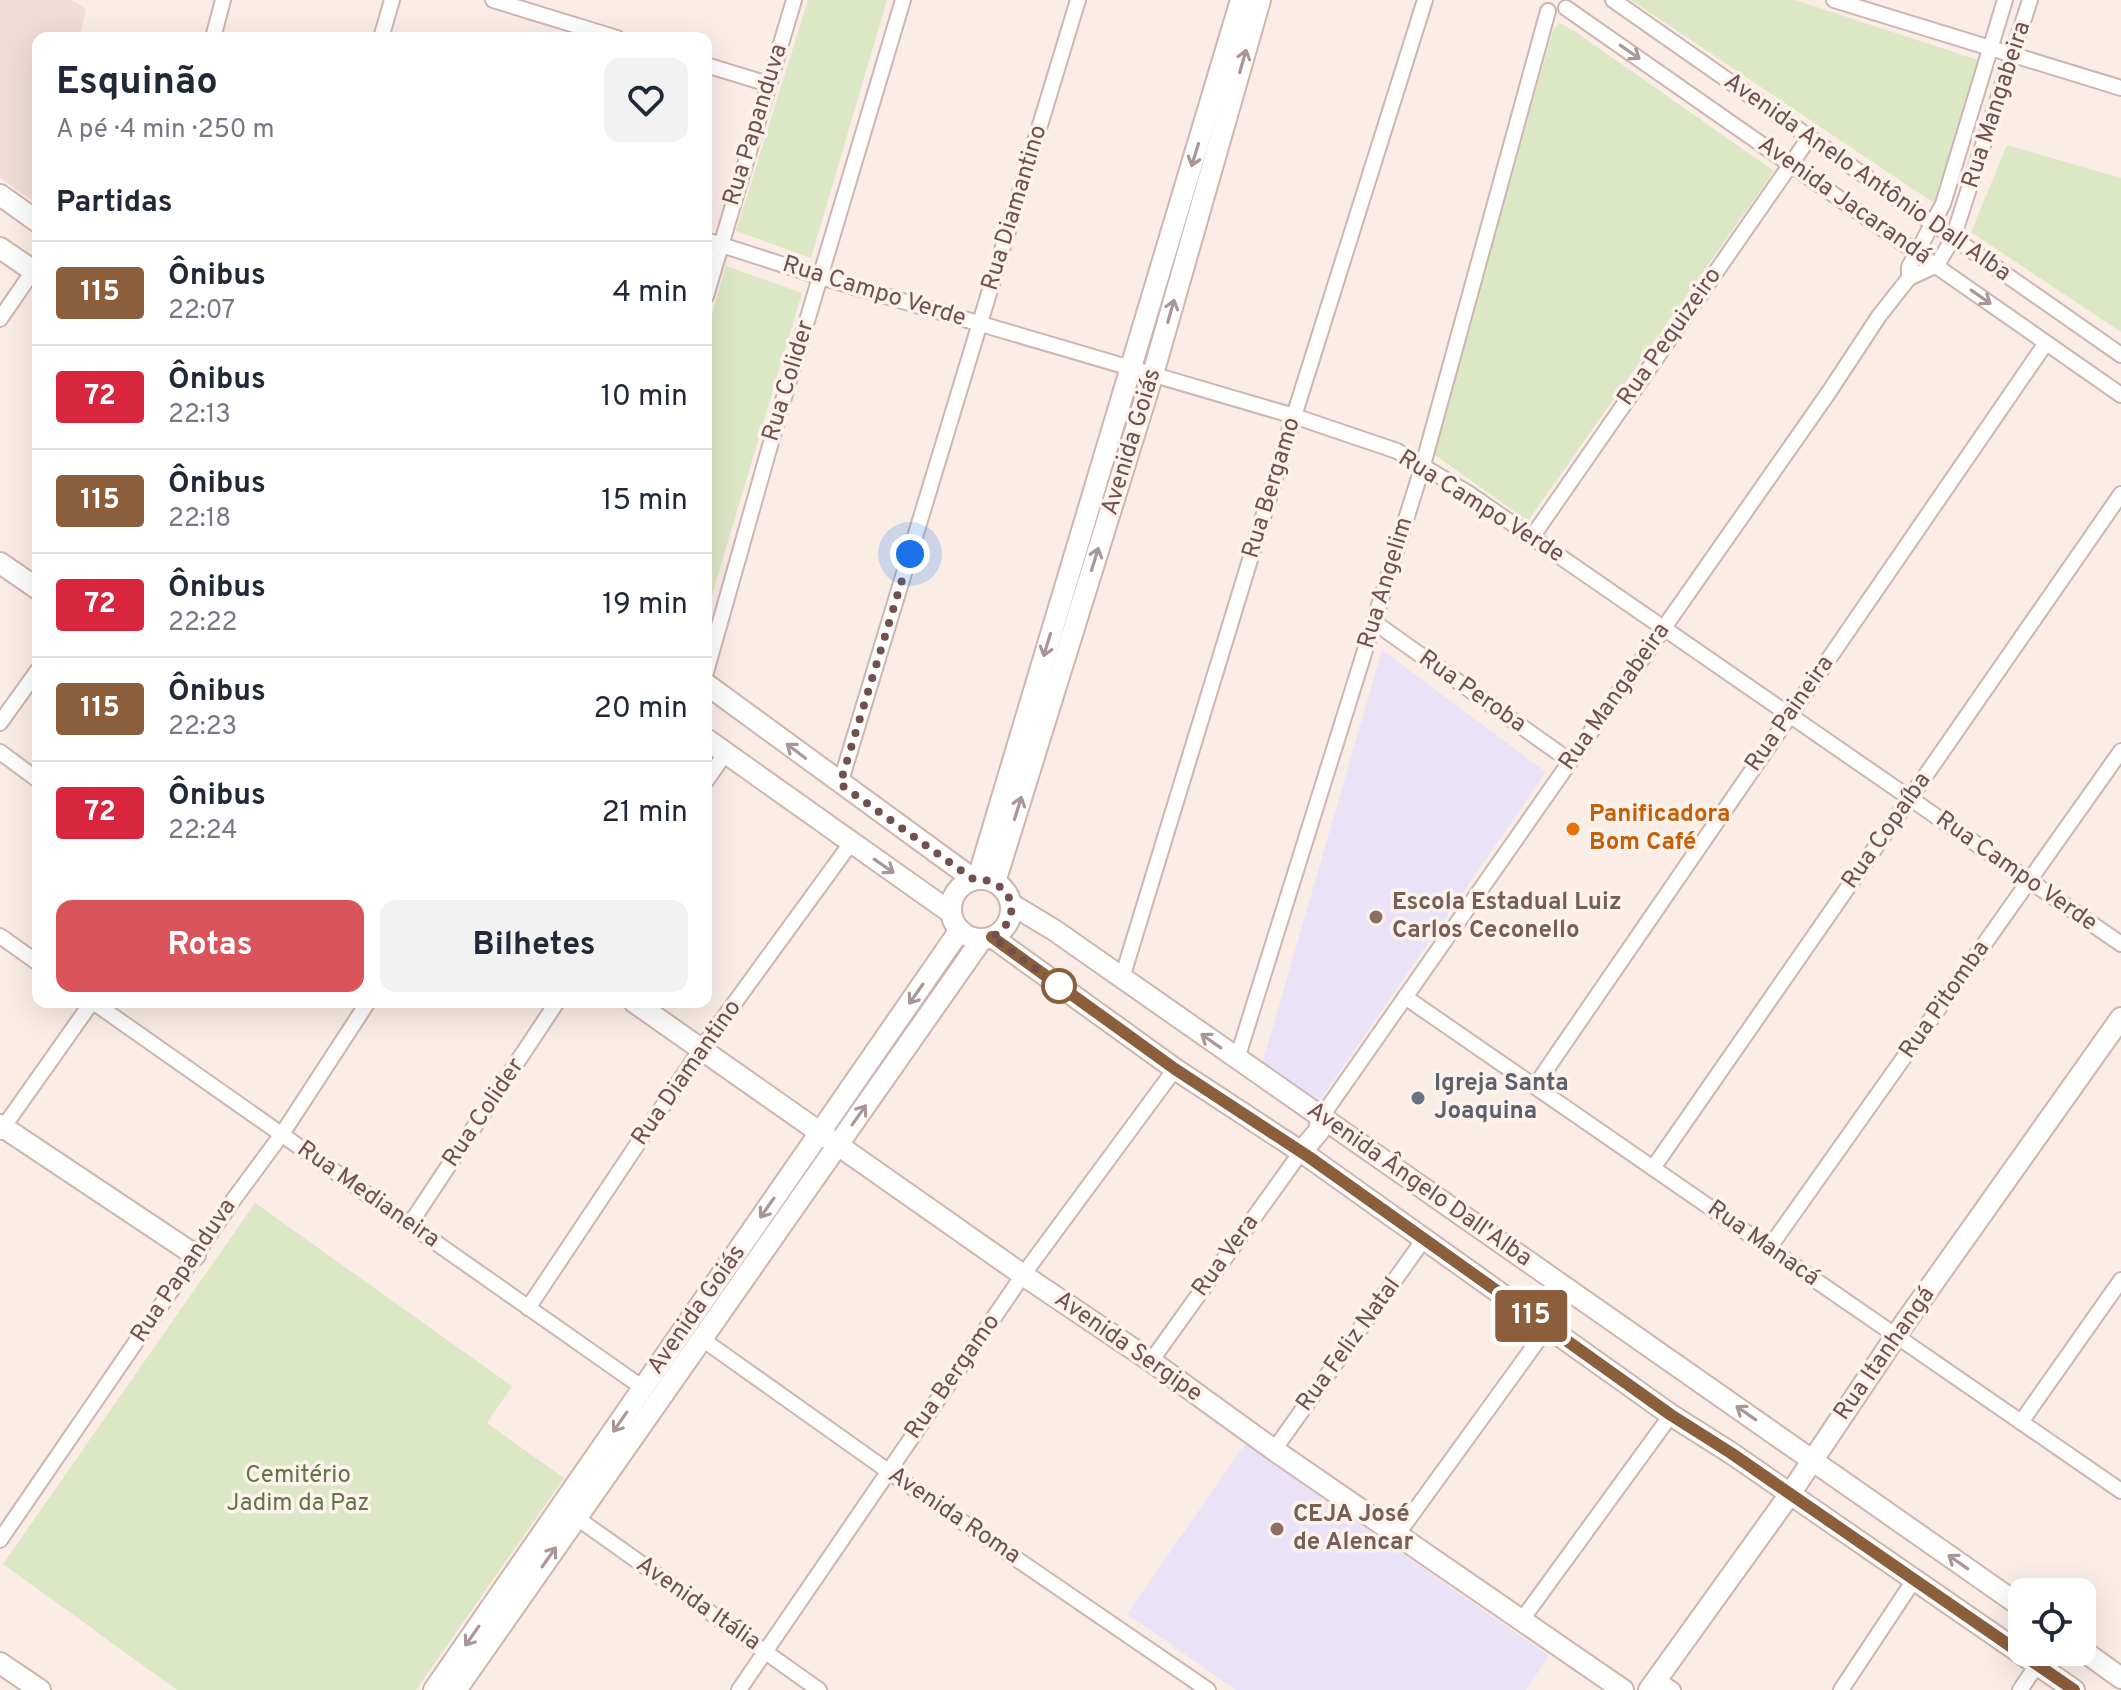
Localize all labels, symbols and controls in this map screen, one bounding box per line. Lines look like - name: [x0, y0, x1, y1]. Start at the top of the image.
- street label: Rua Mangabeira: [1956, 18, 2038, 192]
- street label: Rua Papanduva: [717, 41, 795, 209]
- one-way arrow: [1619, 44, 1641, 60]
- one-way arrow: [1236, 48, 1251, 74]
- button: heart: [604, 58, 688, 142]
- text: Esquinão: [56, 59, 218, 108]
- street label: Avenida Anelo Antônio Dall Alba: [1718, 67, 2016, 289]
- text: A pé · 4 min · 250 m: [56, 114, 275, 147]
- street label: Rua Diamantino: [976, 122, 1054, 294]
- street label: Avenida Jacarandá: [1752, 130, 1936, 272]
- one-way arrow: [1187, 142, 1202, 168]
- text: Partidas: [56, 185, 172, 222]
- street label: Rua Campo Verde: [779, 250, 969, 334]
- text: Ônibus: [168, 258, 266, 295]
- street label: Rua Pequizeiro: [1611, 262, 1729, 412]
- text: 115: [80, 275, 120, 311]
- text: 4 min: [612, 275, 688, 312]
- one-way arrow: [1970, 289, 1992, 305]
- text: 22:07: [168, 295, 235, 328]
- one-way arrow: [1164, 298, 1179, 324]
- street label: Rua Colider: [756, 317, 822, 445]
- text: Ônibus: [168, 362, 266, 399]
- street label: Avenida Goiás: [1095, 365, 1169, 519]
- text: 72: [84, 379, 116, 415]
- text: 10 min: [601, 379, 688, 416]
- text: 22:13: [168, 399, 231, 432]
- street label: Rua Bergamo: [1236, 414, 1308, 562]
- street label: Rua Campo Verde: [1392, 444, 1570, 570]
- text: Ônibus: [168, 466, 266, 503]
- text: 115: [80, 483, 120, 519]
- text: 15 min: [601, 483, 688, 520]
- text: 22:18: [168, 503, 231, 536]
- street label: Rua Angelim: [1352, 514, 1420, 652]
- your location: [890, 534, 930, 574]
- one-way arrow: [1089, 547, 1104, 572]
- text: Ônibus: [168, 570, 266, 607]
- text: 72: [84, 587, 116, 623]
- text: 19 min: [602, 587, 688, 624]
- text: 22:22: [168, 607, 238, 640]
- street label: Rua Mangabeira: [1553, 617, 1677, 777]
- one-way arrow: [1039, 633, 1054, 658]
- street label: Rua Peroba: [1412, 644, 1532, 740]
- street label: Rua Paineira: [1739, 650, 1841, 778]
- text: Ônibus: [168, 674, 266, 711]
- text: 115: [80, 691, 120, 727]
- text: 20 min: [593, 691, 688, 728]
- text: 22:23: [168, 711, 237, 744]
- one-way arrow: [786, 743, 807, 760]
- street label: Rua Copaíba: [1836, 767, 1938, 895]
- text: Ônibus: [168, 778, 266, 815]
- text: 72: [84, 795, 116, 831]
- text: 21 min: [601, 795, 688, 832]
- one-way arrow: [1012, 795, 1027, 820]
- place label: Panificadora Bom Café: [1589, 800, 1730, 858]
- street label: Rua Campo Verde: [1929, 805, 2103, 939]
- text: 22:24: [168, 815, 237, 848]
- marker: Panificadora Bom Café: [1564, 820, 1582, 838]
- one-way arrow: [872, 858, 894, 874]
- place label: Escola Estadual Luiz Carlos Ceconello: [1392, 888, 1622, 946]
- button: Rotas: [56, 900, 364, 992]
- button: Bilhetes: [380, 900, 688, 992]
- marker: Escola Estadual Luiz Carlos Ceconello: [1367, 908, 1385, 926]
- street label: Rua Pitomba: [1893, 935, 1997, 1065]
- unlabelled marker: [1042, 969, 1076, 1003]
- one-way arrow: [908, 983, 924, 1005]
- street label: Rua Diamantino: [626, 994, 748, 1152]
- one-way arrow: [1201, 1032, 1223, 1049]
- street label: Rua Colider: [437, 1053, 531, 1173]
- place label: Igreja Santa Joaquina: [1434, 1069, 1569, 1127]
- marker: Igreja Santa Joaquina: [1409, 1089, 1427, 1107]
- street label: Avenida Ângelo Dall'Alba: [1301, 1094, 1538, 1274]
- one-way arrow: [851, 1104, 867, 1126]
- street label: Rua Medianeira: [291, 1135, 445, 1255]
- street label: Rua Papanduva: [125, 1193, 243, 1349]
- street label: Rua Manacá: [1701, 1194, 1825, 1294]
- one-way arrow: [759, 1196, 775, 1218]
- street label: Rua Vera: [1186, 1209, 1266, 1303]
- street label: Avenida Goiás: [641, 1239, 753, 1381]
- street label: Rua Feliz Natal: [1290, 1272, 1408, 1418]
- street label: Rua Itanhangá: [1828, 1281, 1942, 1427]
- street label: Avenida Sergipe: [1048, 1285, 1208, 1409]
- line badge: 115: [1485, 1290, 1577, 1342]
- text: 115: [1511, 1298, 1551, 1334]
- street label: Rua Bergamo: [899, 1309, 1007, 1445]
- one-way arrow: [1735, 1405, 1757, 1421]
- one-way arrow: [612, 1410, 628, 1432]
- park label: Cemitério Jadim da Paz: [227, 1461, 369, 1519]
- street label: Avenida Roma: [882, 1461, 1026, 1571]
- place label: CEJA José de Alencar: [1293, 1500, 1414, 1558]
- marker: CEJA José de Alencar: [1268, 1520, 1286, 1538]
- one-way arrow: [541, 1547, 557, 1569]
- street label: Avenida Itália: [630, 1550, 766, 1658]
- one-way arrow: [1948, 1554, 1970, 1570]
- map controls: [2008, 1578, 2096, 1666]
- button: locate: [2008, 1578, 2096, 1666]
- one-way arrow: [464, 1624, 480, 1646]

